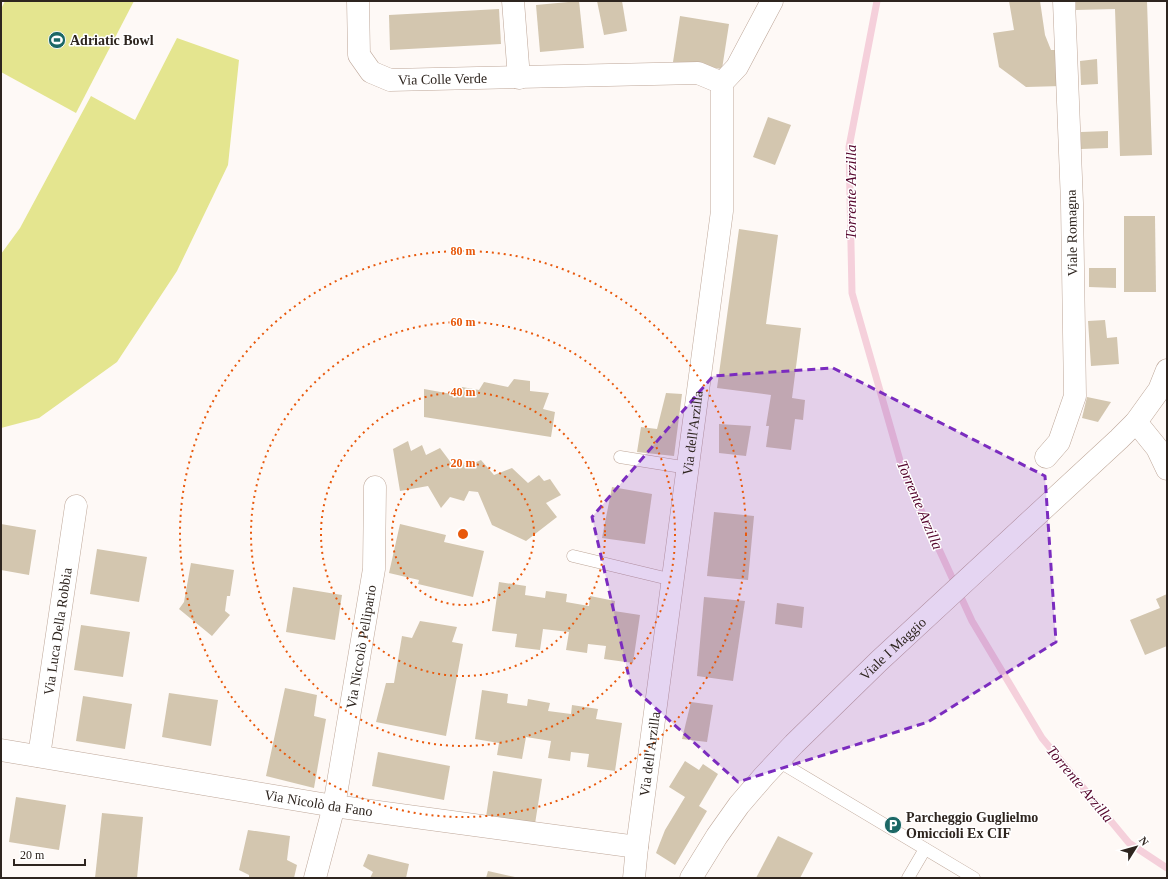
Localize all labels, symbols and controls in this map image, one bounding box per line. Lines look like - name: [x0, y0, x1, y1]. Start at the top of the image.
- sports icon: Adriatic Bowl: [47, 30, 67, 50]
- place label: Adriatic Bowl: [70, 33, 154, 48]
- street label: Via Colle Verde: [398, 70, 487, 87]
- water label: Torrente Arzilla: [843, 145, 859, 239]
- street label: Viale Romagna: [1064, 189, 1080, 276]
- text: 80 m: [451, 244, 476, 258]
- text: 60 m: [451, 315, 476, 329]
- text: 40 m: [451, 385, 476, 399]
- street label: Via dell'Arzilla: [679, 389, 706, 476]
- text: 20 m: [451, 456, 476, 470]
- water label: Torrente Arzilla: [894, 458, 946, 552]
- centre of rings: [456, 527, 470, 541]
- street label: Via Luca Della Robbia: [41, 566, 74, 696]
- street label: Via Niccolò Pellipario: [343, 584, 379, 710]
- street label: Viale I Maggio: [857, 614, 929, 683]
- street label: Via dell'Arzilla: [636, 710, 663, 797]
- water label: Torrente Arzilla: [1043, 743, 1117, 825]
- street label: Via Nicolò da Fano: [263, 787, 374, 819]
- place label: Parcheggio Guglielmo Omiccioli Ex CIF: [906, 810, 1038, 841]
- parking icon: Parcheggio Guglielmo Omiccioli Ex CIF: [883, 815, 903, 835]
- north arrow: [1116, 827, 1156, 867]
- text: N: [1137, 834, 1151, 848]
- scale bar: [14, 841, 85, 867]
- text: 20 m: [20, 848, 45, 862]

